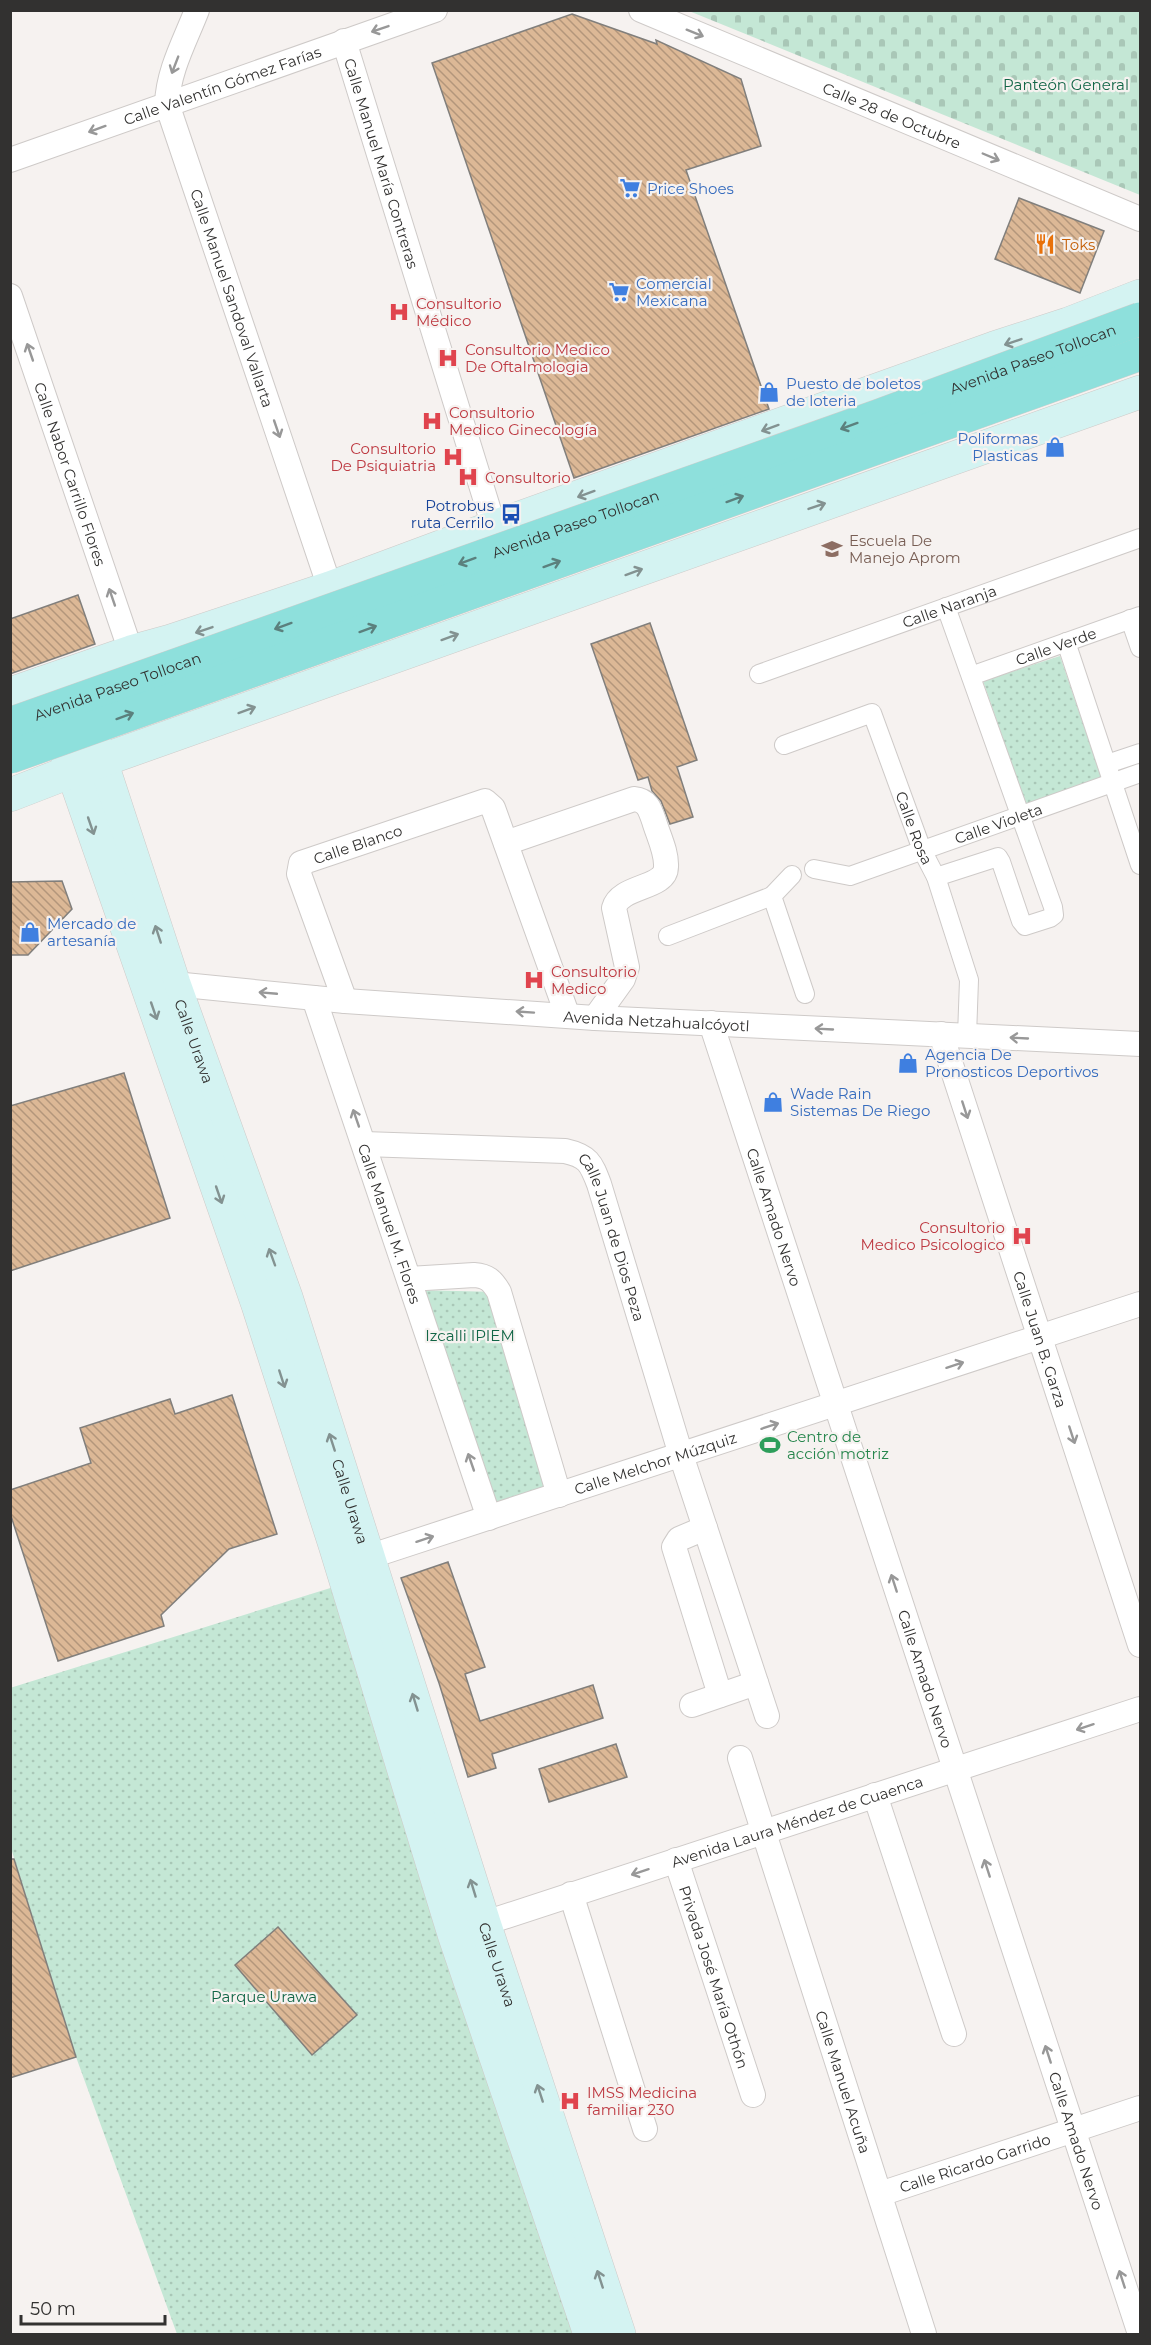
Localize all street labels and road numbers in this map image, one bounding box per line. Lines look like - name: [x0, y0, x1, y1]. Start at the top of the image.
- street label: Calle Valentín Gómez Farías: [121, 42, 324, 129]
- street label: Calle Manuel María Contreras: [340, 56, 423, 271]
- street label: Calle 28 de Octubre: [820, 78, 964, 152]
- street label: Calle Manuel Sandoval Vallarta: [187, 186, 278, 410]
- street label: Avenida Paseo Tollocan: [947, 319, 1118, 398]
- street label: Calle Nabor Carrillo Flores: [30, 380, 111, 568]
- street label: Avenida Paseo Tollocan: [489, 485, 661, 562]
- street label: Calle Naranja: [899, 581, 999, 632]
- street label: Calle Verde: [1013, 623, 1099, 669]
- street label: Avenida Paseo Tollocan: [31, 648, 203, 724]
- street label: Calle Rosa: [892, 789, 937, 868]
- street label: Calle Violeta: [952, 799, 1045, 848]
- street label: Calle Blanco: [311, 820, 405, 868]
- street label: Calle Urawa: [171, 996, 218, 1086]
- street label: Avenida Netzahualcóyotl: [563, 1006, 750, 1035]
- street label: Calle Manuel M. Flores: [354, 1141, 426, 1306]
- street label: Calle Amado Nervo: [743, 1145, 806, 1288]
- street label: Calle Juan de Dios Peza: [575, 1148, 649, 1324]
- street label: Calle Juan B. Garza: [1009, 1269, 1072, 1410]
- street label: Calle Melchor Múzquiz: [572, 1427, 739, 1498]
- street label: Calle Urawa: [328, 1456, 373, 1546]
- street label: Calle Amado Nervo: [894, 1607, 957, 1750]
- street label: Avenida Laura Méndez de Cuaenca: [669, 1771, 925, 1871]
- street label: Privada José María Othón: [675, 1883, 753, 2071]
- street label: Calle Urawa: [475, 1920, 520, 2009]
- street label: Calle Manuel Acuña: [812, 2008, 875, 2156]
- street label: Calle Amado Nervo: [1045, 2069, 1108, 2212]
- street label: Calle Ricardo Garrido: [897, 2129, 1053, 2196]

